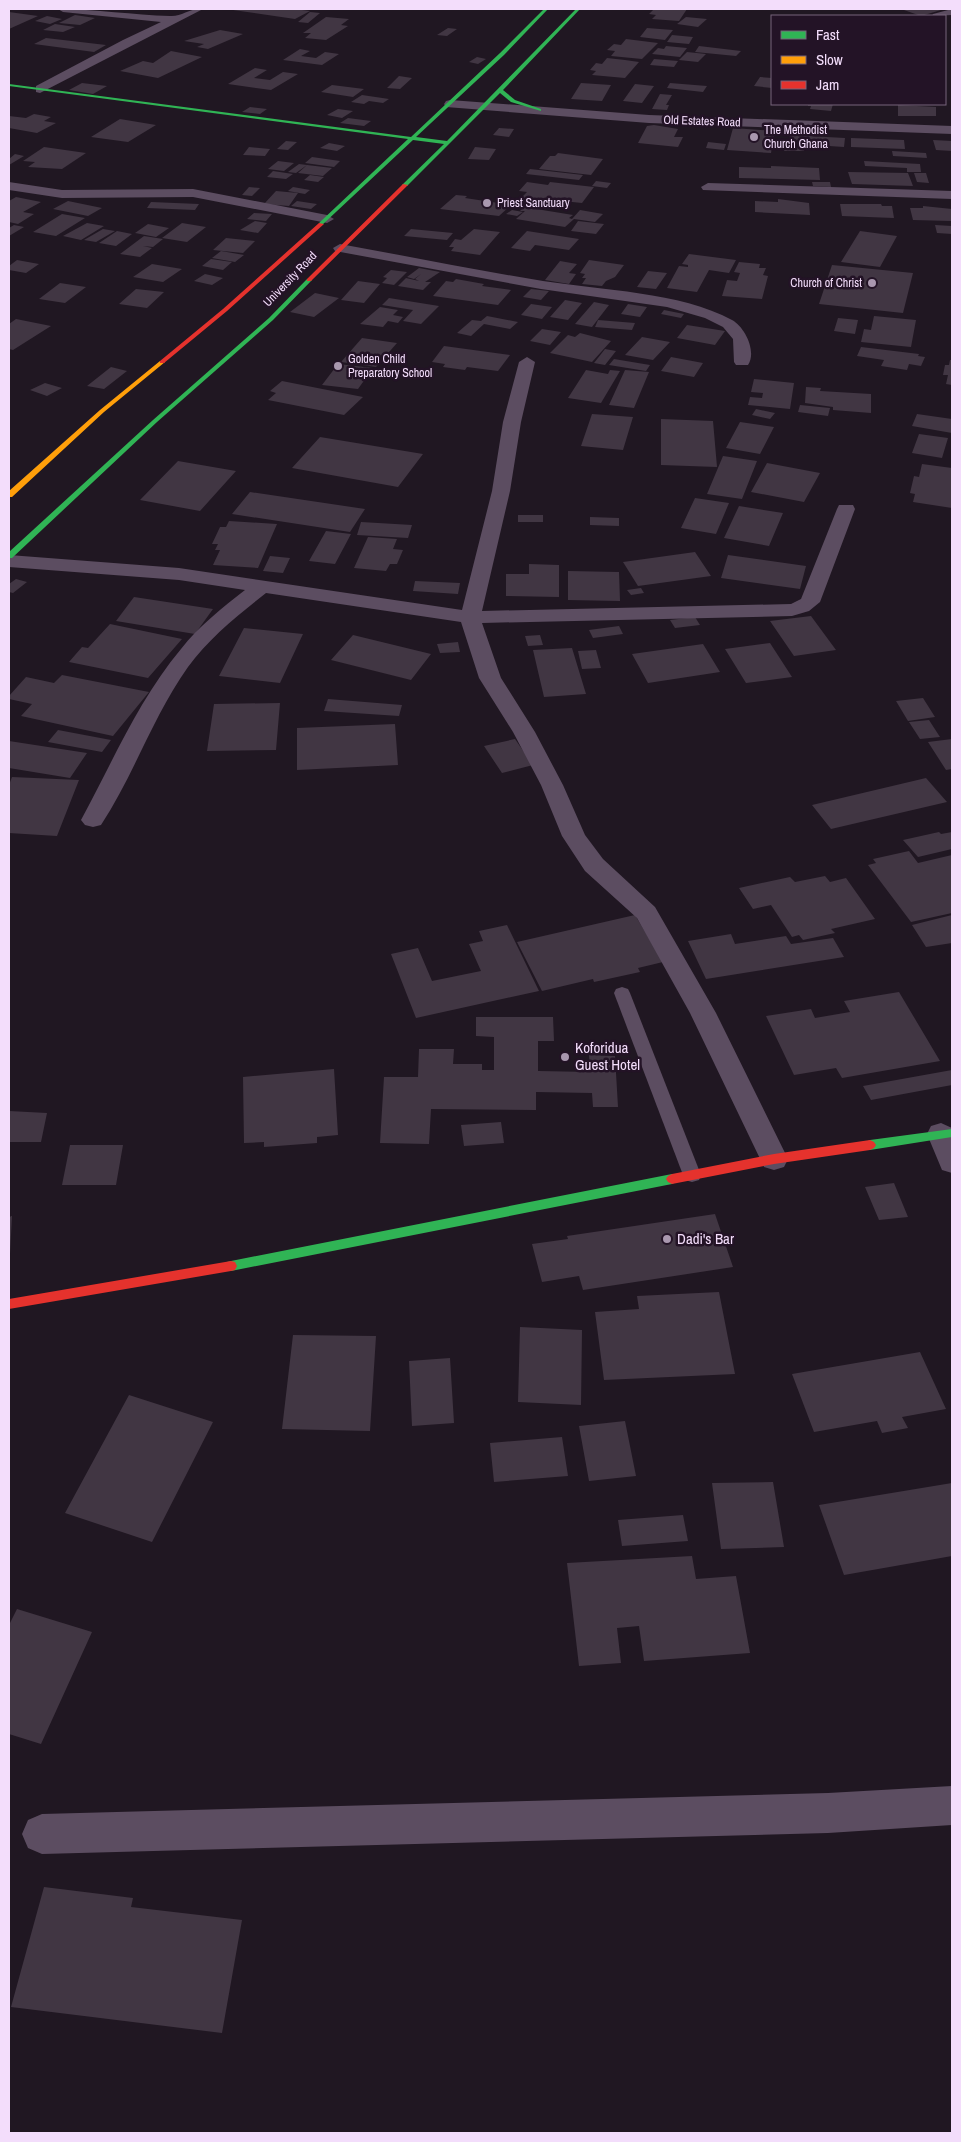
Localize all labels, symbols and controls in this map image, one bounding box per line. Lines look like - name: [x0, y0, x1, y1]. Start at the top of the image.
- legend: [771, 15, 946, 105]
- text: Fast: [816, 24, 840, 45]
- text: Slow: [816, 49, 843, 70]
- text: Jam: [816, 74, 839, 95]
- street label: Old Estates Road: [663, 112, 741, 130]
- place label: The Methodist Church Ghana: [764, 122, 829, 152]
- marker: The Methodist Church Ghana: [748, 131, 760, 143]
- place label: Priest Sanctuary: [497, 195, 570, 211]
- marker: Priest Sanctuary: [481, 197, 493, 209]
- street label: University Road: [260, 248, 320, 310]
- place label: Church of Christ: [790, 275, 862, 291]
- marker: Church of Christ: [866, 277, 878, 289]
- place label: Golden Child Preparatory School: [348, 351, 432, 381]
- marker: Golden Child Preparatory School: [332, 360, 344, 372]
- place label: Koforidua Guest Hotel: [575, 1037, 640, 1075]
- marker: Koforidua Guest Hotel: [559, 1051, 571, 1063]
- place label: Dadi's Bar: [677, 1228, 734, 1249]
- marker: Dadi's Bar: [661, 1233, 673, 1245]

